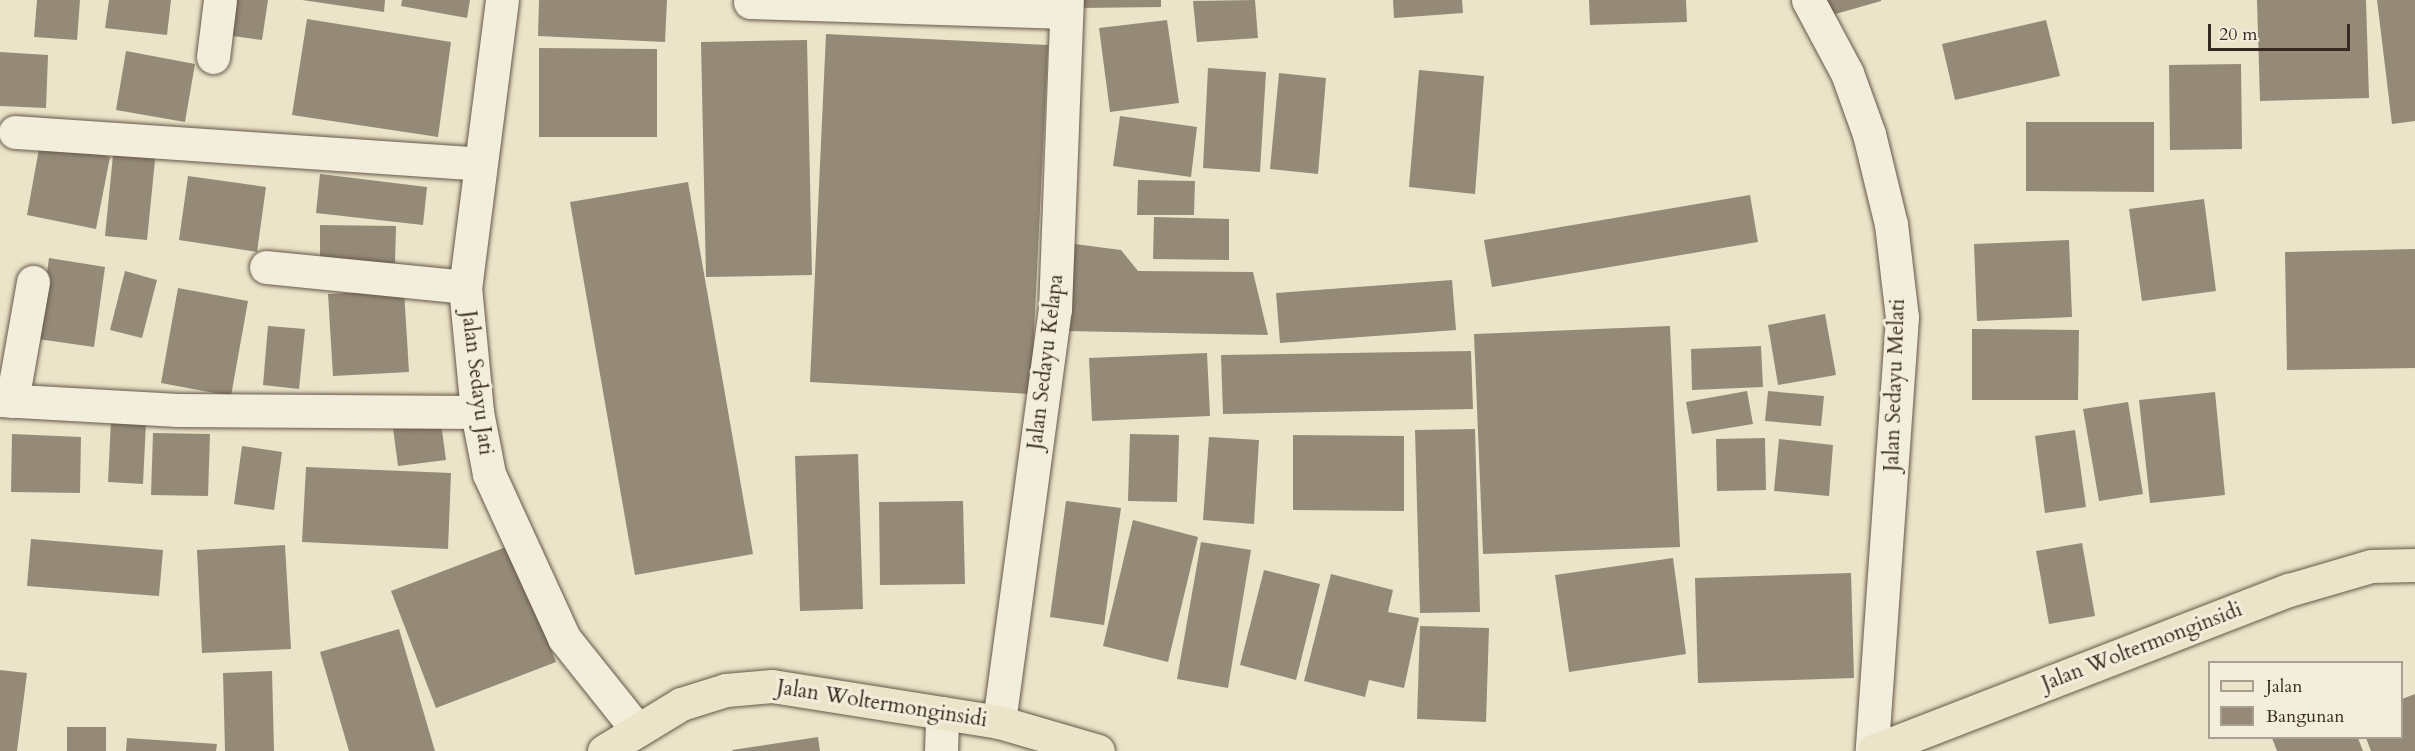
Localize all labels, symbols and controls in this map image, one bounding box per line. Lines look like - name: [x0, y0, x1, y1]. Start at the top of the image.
- scale bar: [2211, 12, 2354, 50]
- text: 20 m: [2219, 22, 2258, 47]
- street label: Jalan Sedayu Kelapa: [1023, 273, 1069, 451]
- street label: Jalan Sedayu Melati: [1879, 298, 1911, 472]
- street label: Jalan Sedayu Jati: [456, 309, 498, 457]
- street label: Jalan Woltermonginsidi: [2038, 597, 2246, 697]
- legend: [2208, 661, 2403, 739]
- text: Jalan: [2266, 674, 2302, 699]
- street label: Jalan Woltermonginsidi: [775, 675, 989, 733]
- text: Bangunan: [2266, 704, 2344, 729]

